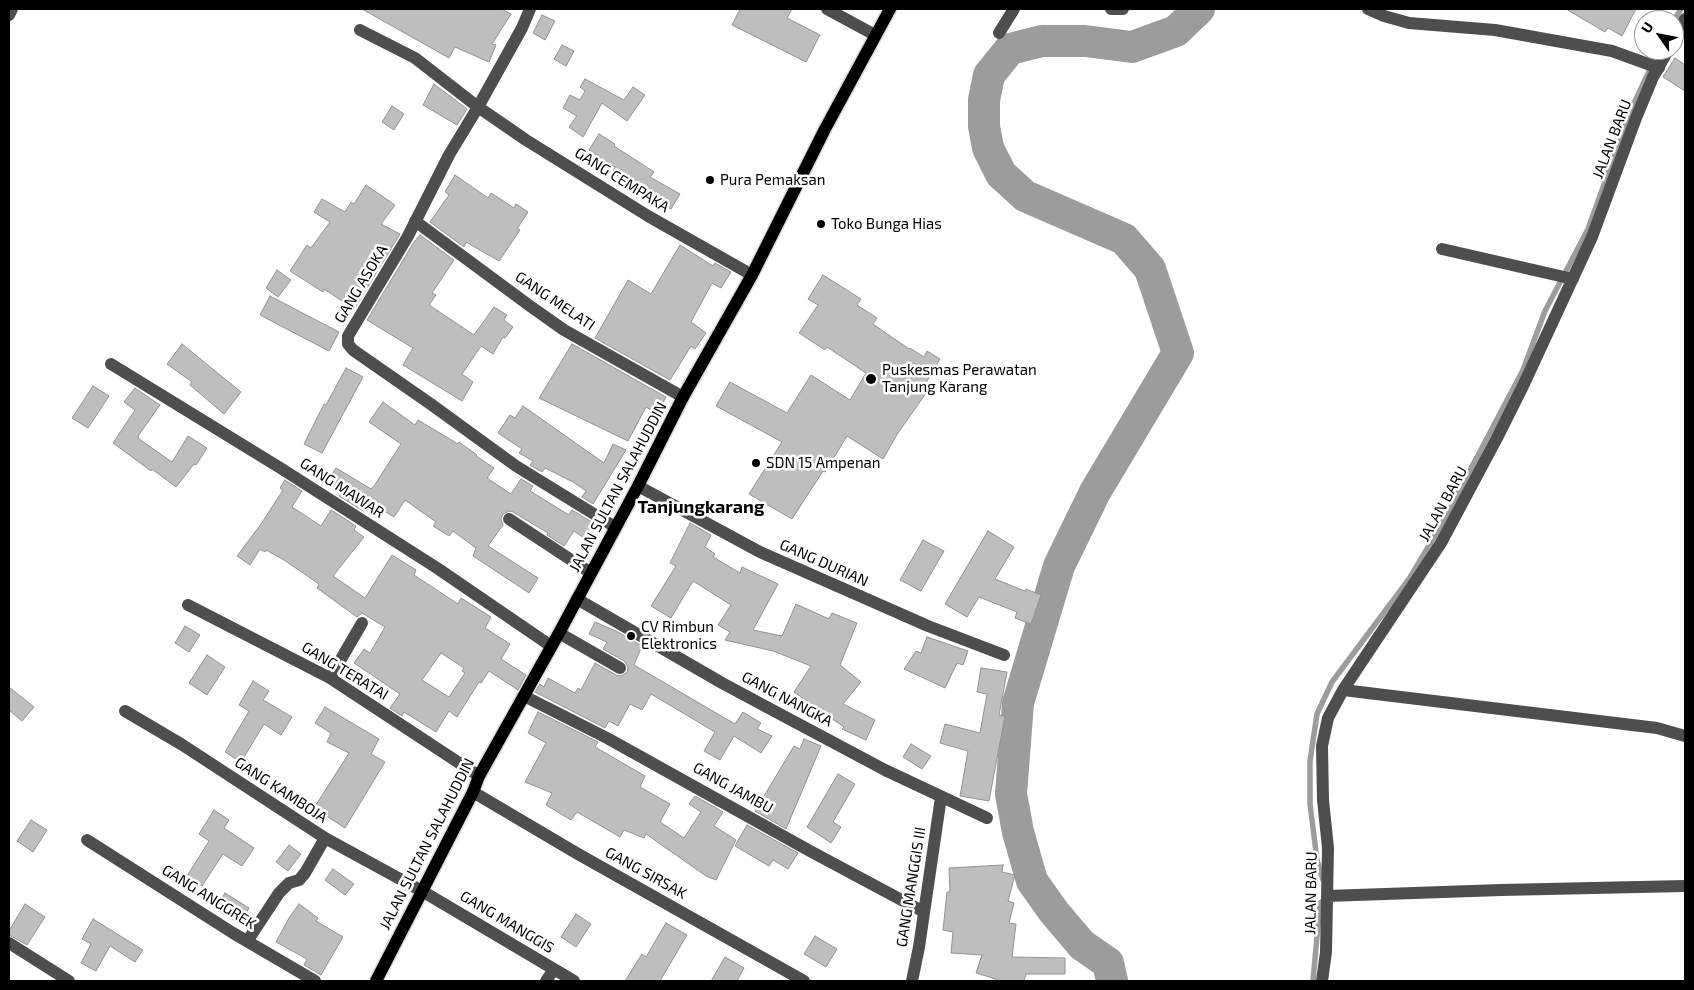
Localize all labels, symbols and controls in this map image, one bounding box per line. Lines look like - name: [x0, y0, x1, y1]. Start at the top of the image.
- north arrow: [1634, 10, 1684, 60]
- text: U: [1637, 18, 1657, 36]
- street label: JALAN BARU: [1589, 97, 1635, 181]
- street label: GANG CEMPAKA: [571, 144, 673, 216]
- place label: Pura Pemaksan: [720, 171, 825, 189]
- marker: Pura Pemaksan: [704, 174, 716, 186]
- place label: Toko Bunga Hias: [831, 215, 942, 233]
- marker: Toko Bunga Hias: [815, 218, 827, 230]
- street label: GANG ASOKA: [331, 242, 391, 326]
- street label: GANG MELATI: [512, 268, 598, 334]
- place label: Puskesmas Perawatan Tanjung Karang: [882, 361, 1037, 396]
- marker: Puskesmas Perawatan Tanjung Karang: [864, 372, 878, 386]
- street label: JALAN SULTAN SALAHUDDIN: [565, 399, 671, 575]
- street label: GANG MAWAR: [297, 454, 387, 522]
- place label: SDN 15 Ampenan: [766, 454, 881, 472]
- marker: SDN 15 Ampenan: [750, 457, 762, 469]
- street label: JALAN BARU: [1415, 463, 1471, 545]
- district label: Tanjungkarang: [638, 496, 764, 518]
- street label: GANG DURIAN: [777, 535, 871, 591]
- place label: CV Rimbun Elektronics: [641, 618, 717, 653]
- marker: CV Rimbun Elektronics: [625, 630, 637, 642]
- street label: GANG TERATAI: [298, 638, 392, 704]
- street label: GANG NANGKA: [739, 668, 835, 730]
- street label: GANG KAMBOJA: [231, 753, 331, 827]
- street label: JALAN SULTAN SALAHUDDIN: [376, 755, 478, 933]
- street label: GANG JAMBU: [690, 759, 776, 817]
- street label: GANG MANGGIS III: [893, 826, 929, 948]
- street label: GANG SIRSAK: [602, 843, 690, 903]
- street label: JALAN BARU: [1301, 851, 1321, 935]
- street label: GANG ANGGREK: [159, 861, 259, 933]
- street label: GANG MANGGIS: [457, 887, 557, 957]

